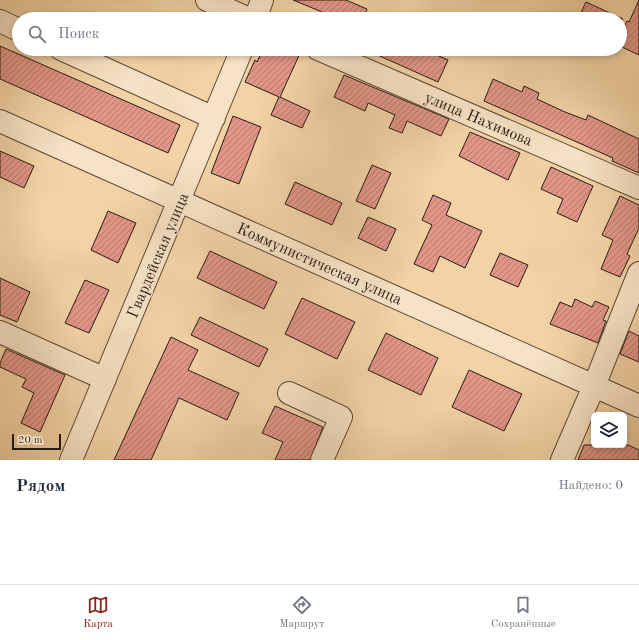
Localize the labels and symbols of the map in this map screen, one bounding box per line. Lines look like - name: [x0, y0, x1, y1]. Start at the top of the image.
- street label: улица Нахимова: [422, 90, 535, 150]
- street label: Гвардейская улица: [125, 191, 192, 321]
- street label: Коммунистическая улица: [234, 221, 404, 309]
- scale bar: [12, 432, 61, 451]

